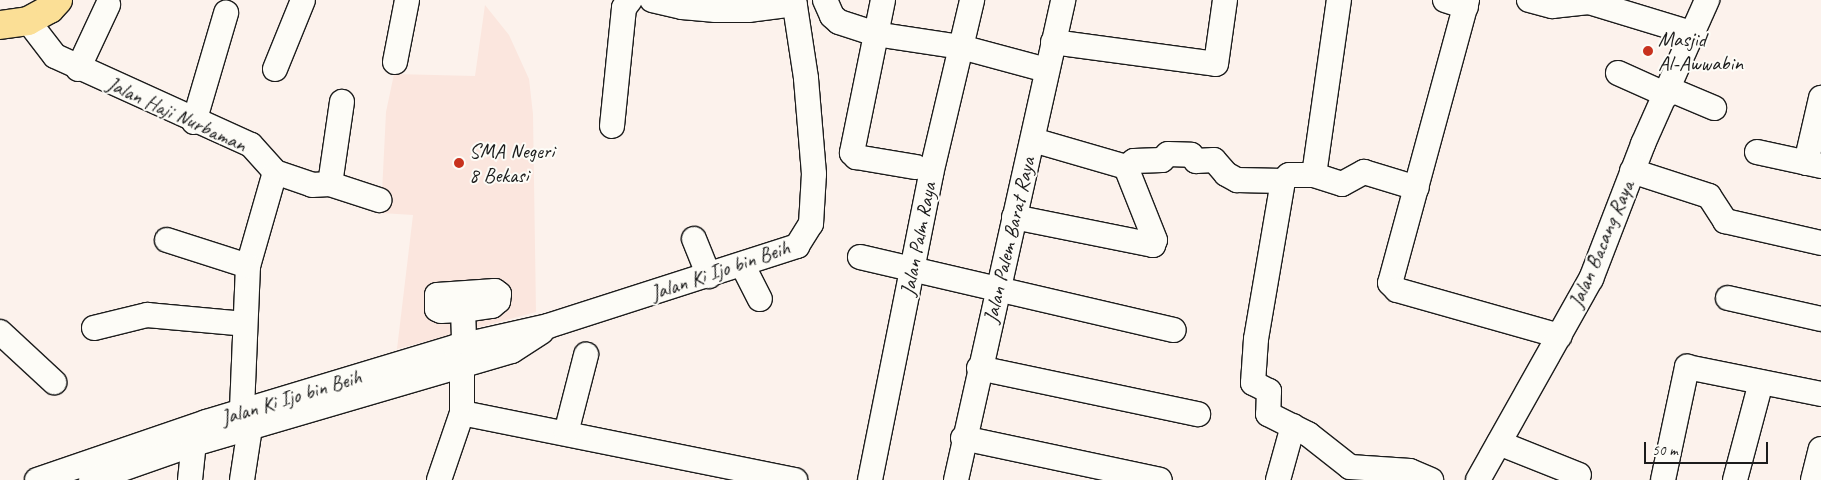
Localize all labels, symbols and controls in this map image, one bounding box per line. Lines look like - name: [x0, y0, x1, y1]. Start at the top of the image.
- place label: Masjid Al-Awwabin: [1658, 26, 1743, 76]
- marker: Masjid Al-Awwabin: [1642, 45, 1654, 57]
- street label: Jalan Haji Nurbaman: [103, 71, 251, 157]
- place label: SMA Negeri 8 Bekasi: [469, 138, 555, 188]
- street label: Jalan Palem Barat Raya: [977, 153, 1041, 327]
- marker: SMA Negeri 8 Bekasi: [453, 157, 465, 169]
- street label: Jalan Bacang Raya: [1563, 177, 1639, 311]
- street label: Jalan Palm Raya: [894, 179, 942, 299]
- street label: Jalan Ki Ijo bin Beih: [647, 234, 793, 306]
- street label: Jalan Ki Ijo bin Beih: [217, 364, 365, 430]
- scale bar: [1646, 432, 1770, 464]
- text: 50 m: [1652, 441, 1678, 460]

